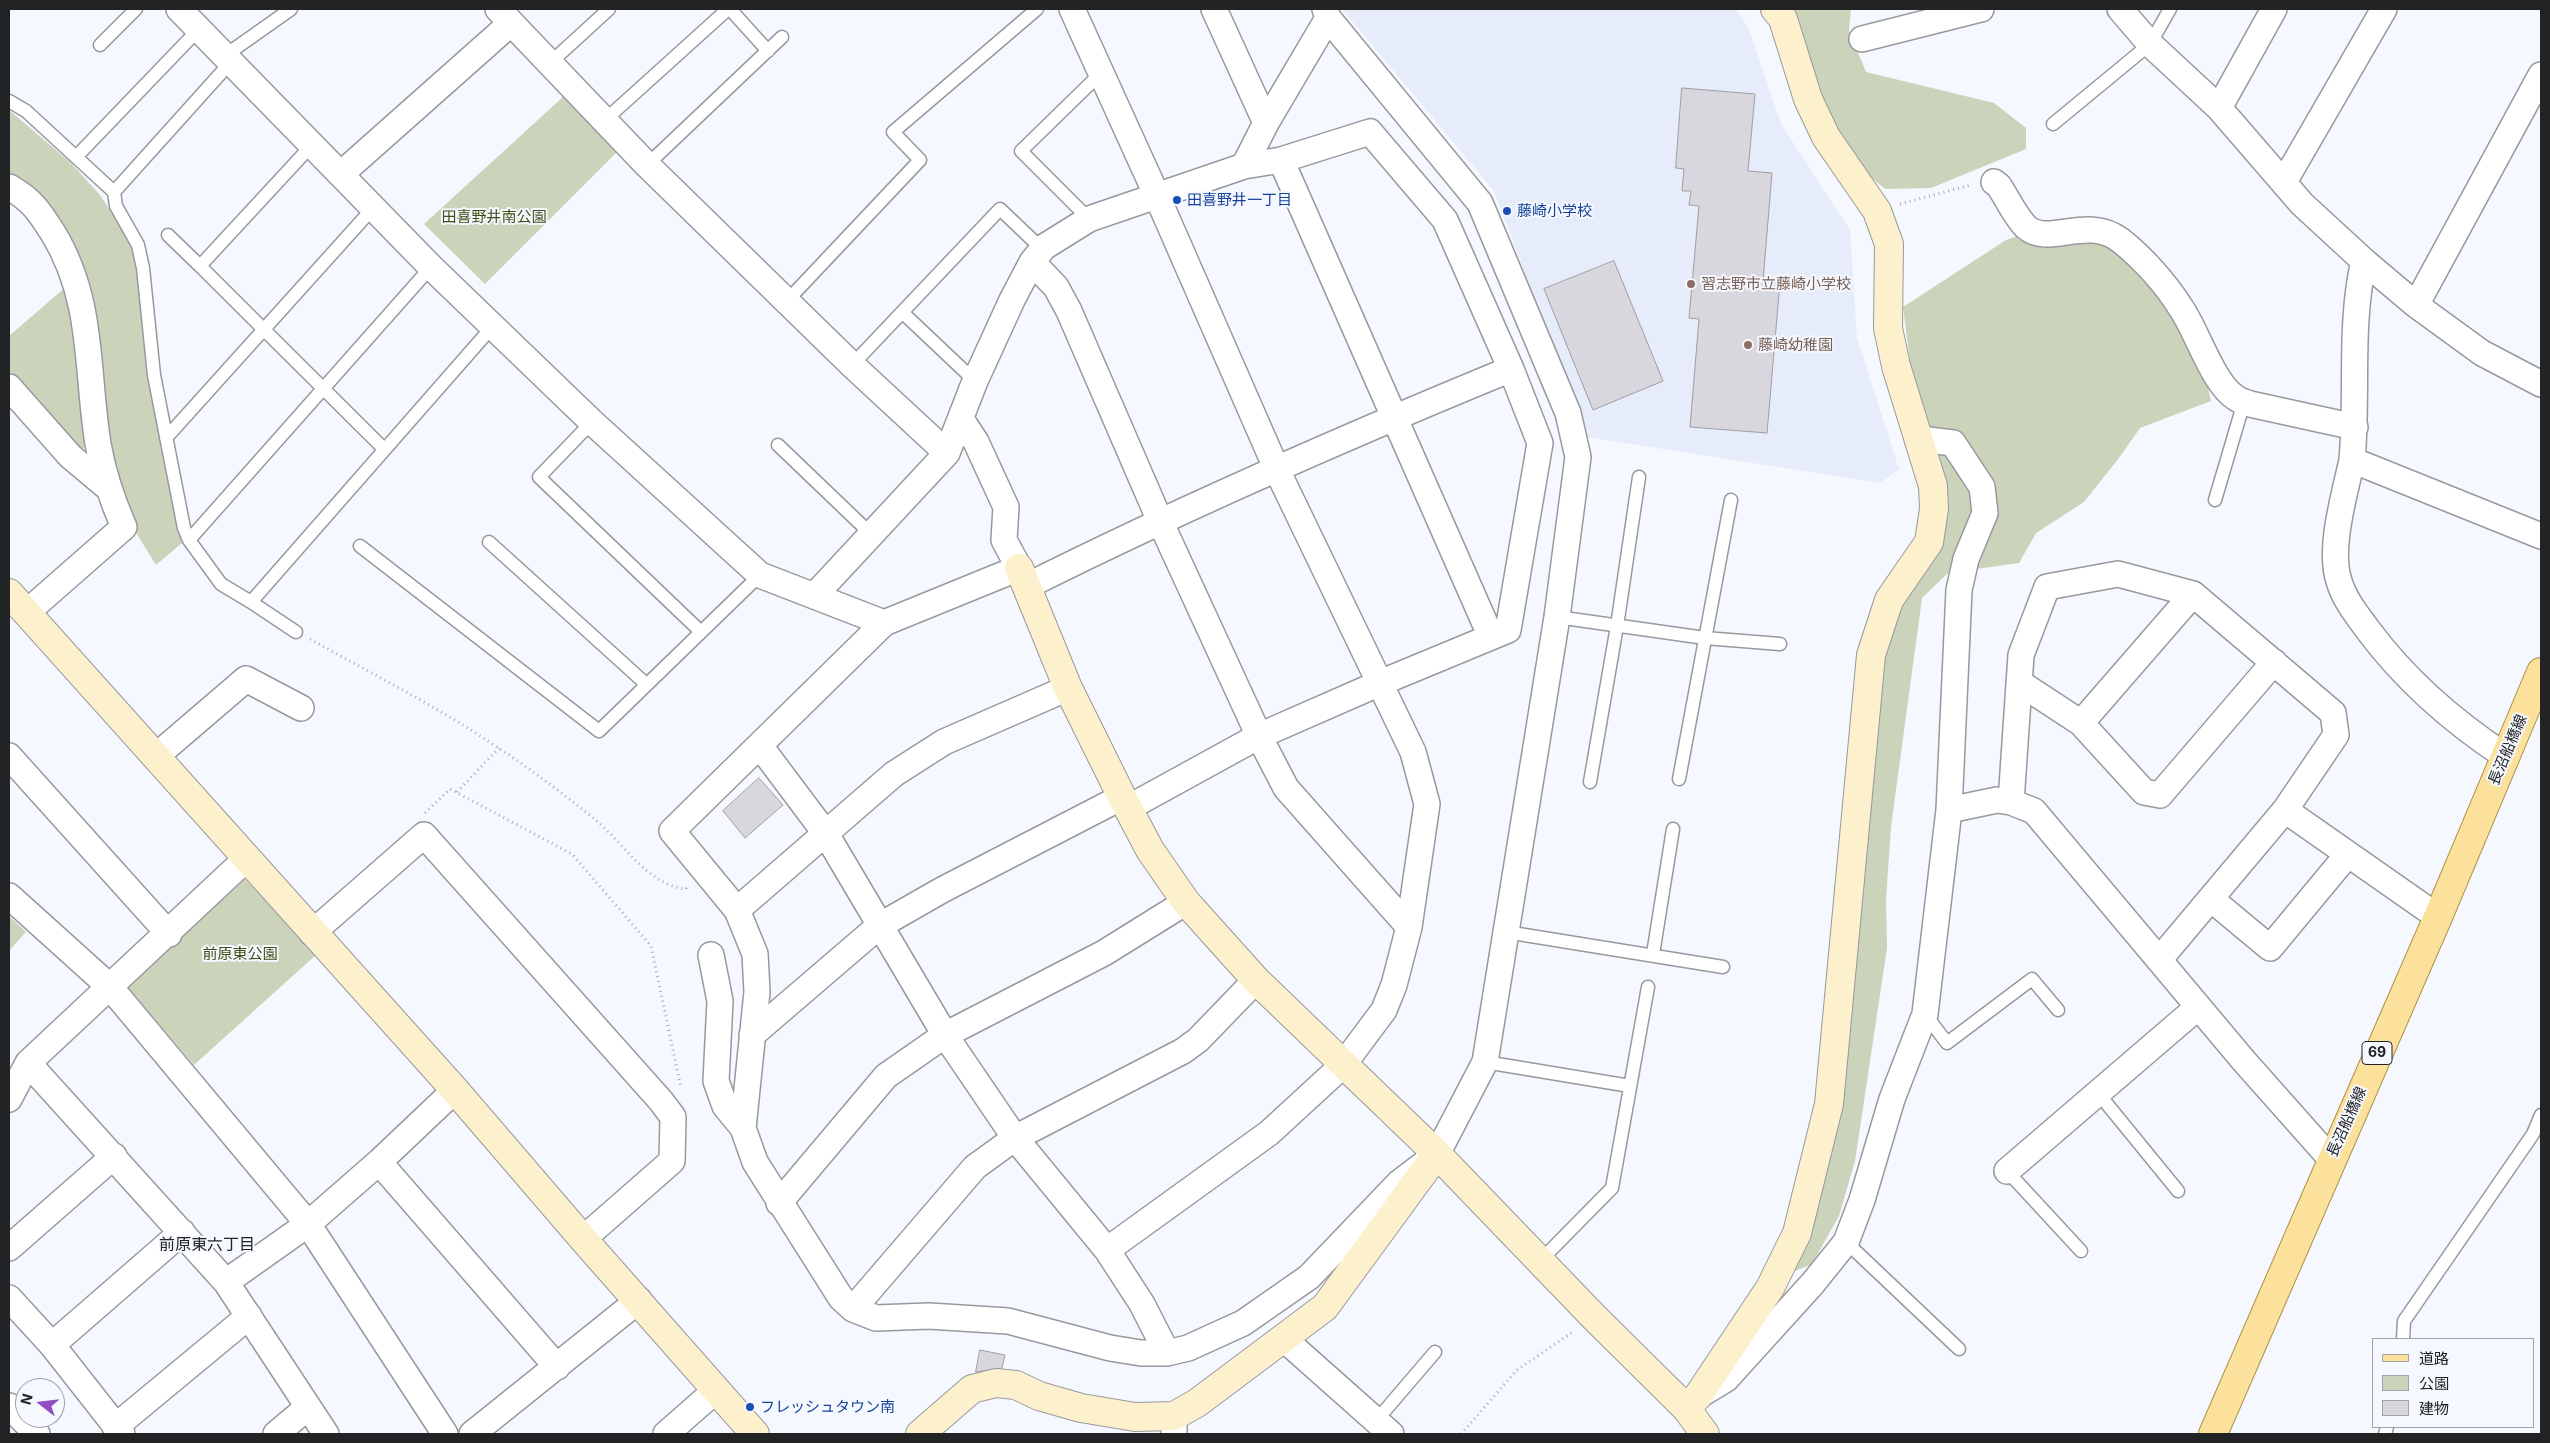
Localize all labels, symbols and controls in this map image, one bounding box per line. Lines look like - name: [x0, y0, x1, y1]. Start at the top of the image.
- place label: 田喜野井一丁目: [1187, 191, 1292, 209]
- marker: 田喜野井一丁目: [1171, 194, 1183, 206]
- place label: 藤崎小学校: [1517, 202, 1592, 220]
- marker: 藤崎小学校: [1501, 205, 1513, 217]
- park label: 田喜野井南公園: [442, 208, 546, 226]
- place label: 習志野市立藤崎小学校: [1701, 275, 1851, 293]
- marker: 習志野市立藤崎小学校: [1685, 278, 1697, 290]
- place label: 藤崎幼稚園: [1758, 336, 1833, 354]
- marker: 藤崎幼稚園: [1742, 339, 1754, 351]
- street label: 長沼船橋線: [2485, 712, 2531, 788]
- park label: 前原東公園: [203, 945, 277, 963]
- road number: 69: [2362, 1042, 2392, 1064]
- street label: 長沼船橋線: [2324, 1084, 2370, 1160]
- district label: 前原東六丁目: [159, 1235, 255, 1255]
- legend: [2372, 1338, 2535, 1428]
- text: 道路: [2419, 1349, 2449, 1368]
- text: 公園: [2419, 1374, 2449, 1393]
- north arrow: [15, 1378, 65, 1428]
- text: N: [16, 1392, 36, 1406]
- place label: フレッシュタウン南: [760, 1398, 895, 1416]
- text: 建物: [2419, 1399, 2449, 1418]
- marker: フレッシュタウン南: [744, 1401, 756, 1413]

